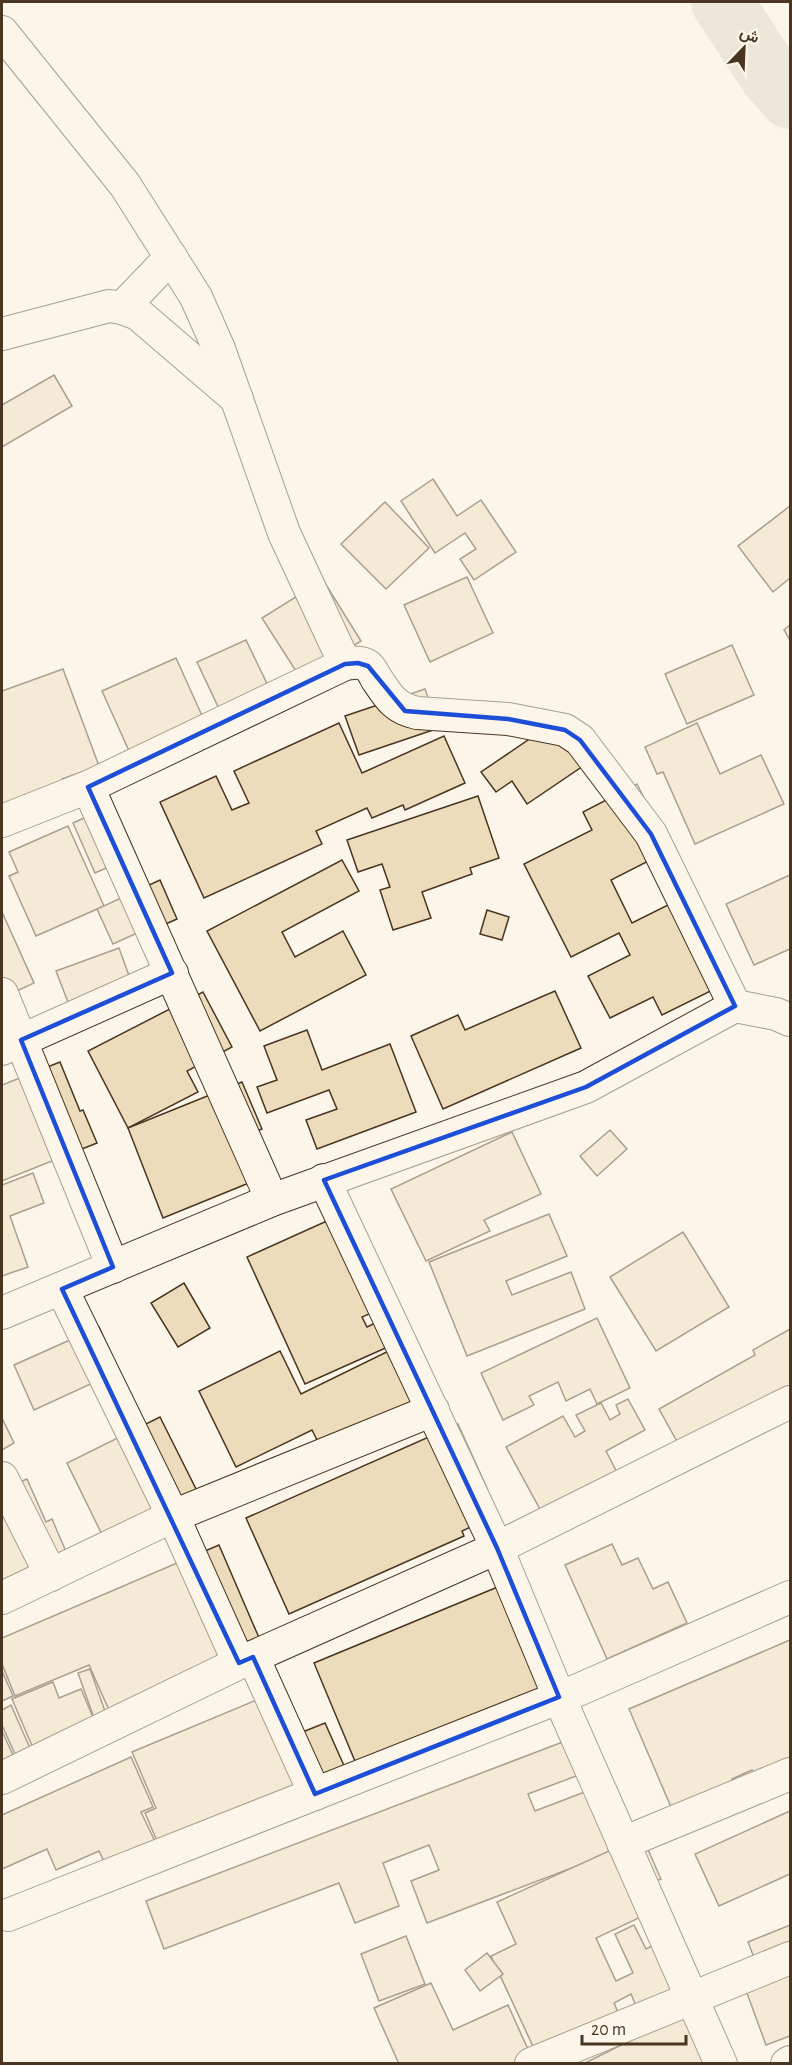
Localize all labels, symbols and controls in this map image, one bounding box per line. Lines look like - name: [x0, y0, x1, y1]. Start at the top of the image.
- north arrow: [714, 18, 774, 78]
- text: ش: [737, 24, 761, 47]
- scale bar: [582, 2008, 686, 2046]
- text: 20 m: [591, 2021, 626, 2039]

